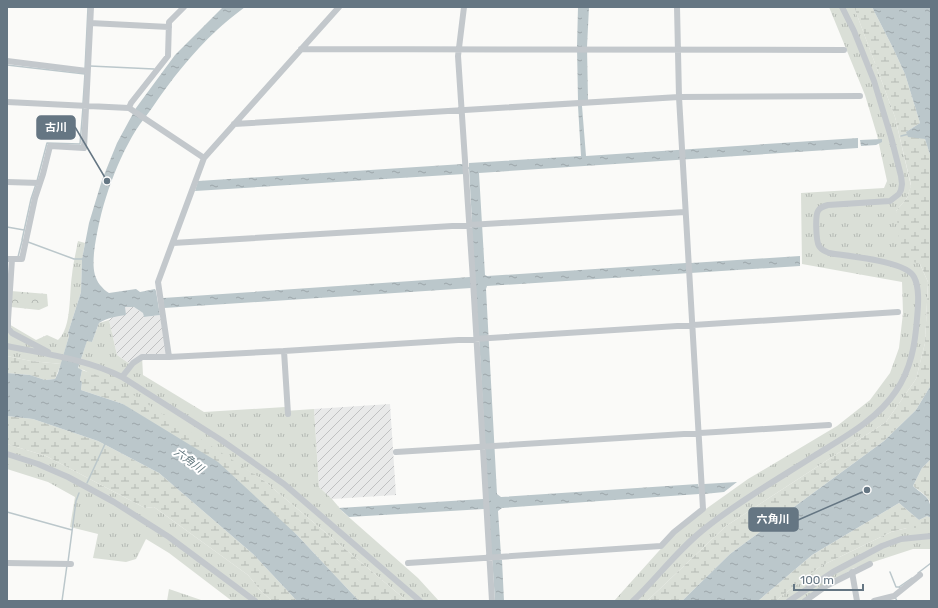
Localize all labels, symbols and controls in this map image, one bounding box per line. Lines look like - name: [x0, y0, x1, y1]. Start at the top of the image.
- callout: 古川: [37, 116, 75, 139]
- text: 古川: [45, 121, 67, 134]
- water label: 六角川: [172, 445, 207, 476]
- callout: 六角川: [749, 508, 798, 531]
- text: 六角川: [757, 513, 790, 526]
- scale bar: [794, 566, 863, 592]
- text: 100 m: [800, 573, 834, 587]

